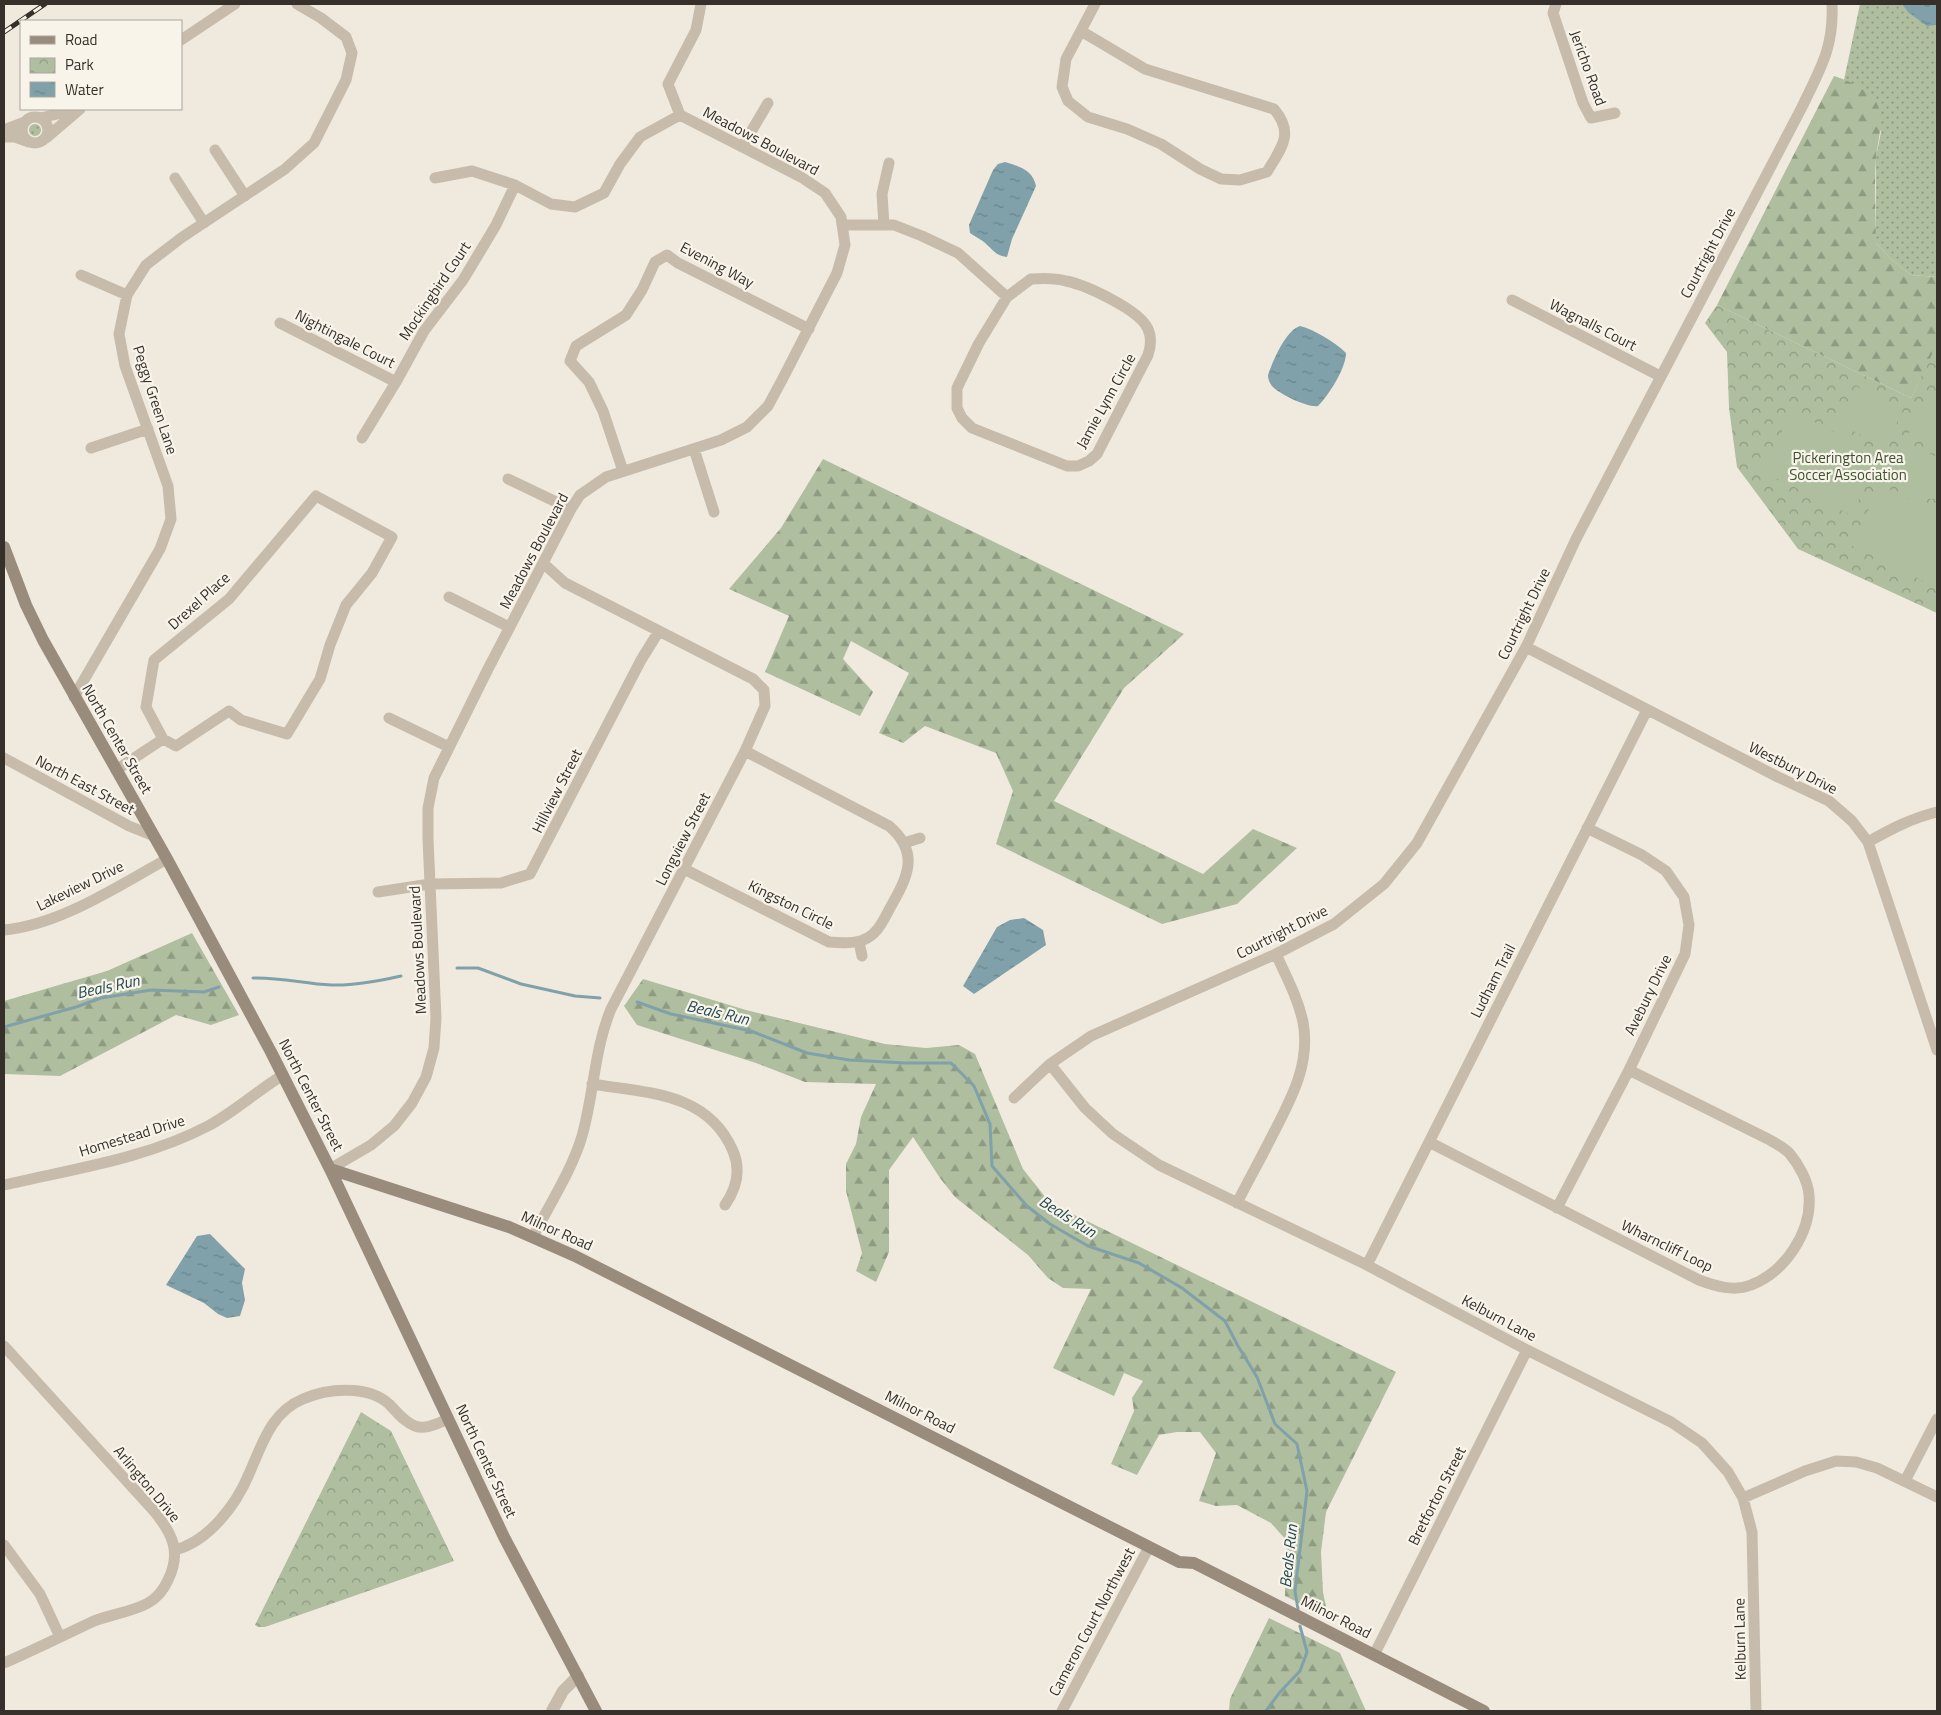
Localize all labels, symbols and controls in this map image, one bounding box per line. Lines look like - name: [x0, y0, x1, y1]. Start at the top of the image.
- legend: [20, 20, 182, 110]
- street label: Jericho Road: [1564, 27, 1613, 109]
- text: Road: [65, 28, 97, 51]
- text: Park: [65, 53, 94, 76]
- text: Water: [65, 78, 104, 101]
- street label: Meadows Boulevard: [699, 100, 823, 181]
- street label: Courtright Drive: [1674, 203, 1741, 302]
- street label: Evening Way: [676, 235, 758, 294]
- street label: Mockingbird Court: [393, 236, 477, 345]
- street label: Wagnalls Court: [1545, 293, 1642, 357]
- street label: Nightingale Court: [291, 303, 400, 374]
- street label: Peggy Green Lane: [127, 342, 184, 457]
- street label: Jamie Lynn Circle: [1070, 349, 1141, 453]
- park label: Pickerington Area Soccer Association: [1789, 446, 1907, 486]
- street label: Meadows Boulevard: [493, 489, 574, 613]
- street label: Courtright Drive: [1491, 564, 1556, 664]
- street label: Drexel Place: [162, 566, 235, 635]
- street label: North Center Street: [77, 680, 159, 799]
- street label: Westbury Drive: [1745, 735, 1842, 800]
- street label: Hillview Street: [525, 744, 588, 837]
- street label: North East Street: [31, 749, 140, 821]
- street label: Longview Street: [649, 787, 716, 890]
- street label: Lakeview Drive: [32, 854, 127, 917]
- street label: Kingston Circle: [744, 874, 838, 935]
- street label: Meadows Boulevard: [403, 885, 432, 1015]
- street label: Courtright Drive: [1232, 899, 1332, 964]
- street label: Ludham Trail: [1464, 940, 1521, 1022]
- street label: Avebury Drive: [1618, 950, 1677, 1039]
- water label: Beals Run: [74, 967, 143, 1004]
- water label: Beals Run: [684, 993, 753, 1031]
- street label: North Center Street: [273, 1035, 350, 1156]
- street label: Homestead Drive: [76, 1109, 188, 1163]
- water label: Beals Run: [1035, 1189, 1102, 1244]
- street label: Milnor Road: [518, 1205, 597, 1257]
- street label: Wharncliff Loop: [1617, 1213, 1717, 1278]
- street label: Kelburn Lane: [1458, 1288, 1541, 1347]
- street label: Milnor Road: [881, 1384, 959, 1439]
- street label: North Center Street: [450, 1400, 523, 1522]
- street label: Arlington Drive: [108, 1440, 186, 1527]
- street label: Bretforton Street: [1402, 1442, 1472, 1549]
- water label: Beals Run: [1273, 1522, 1303, 1589]
- street label: Cameron Court Northwest: [1043, 1543, 1141, 1700]
- street label: Milnor Road: [1297, 1589, 1375, 1644]
- street label: Kelburn Lane: [1727, 1598, 1752, 1680]

